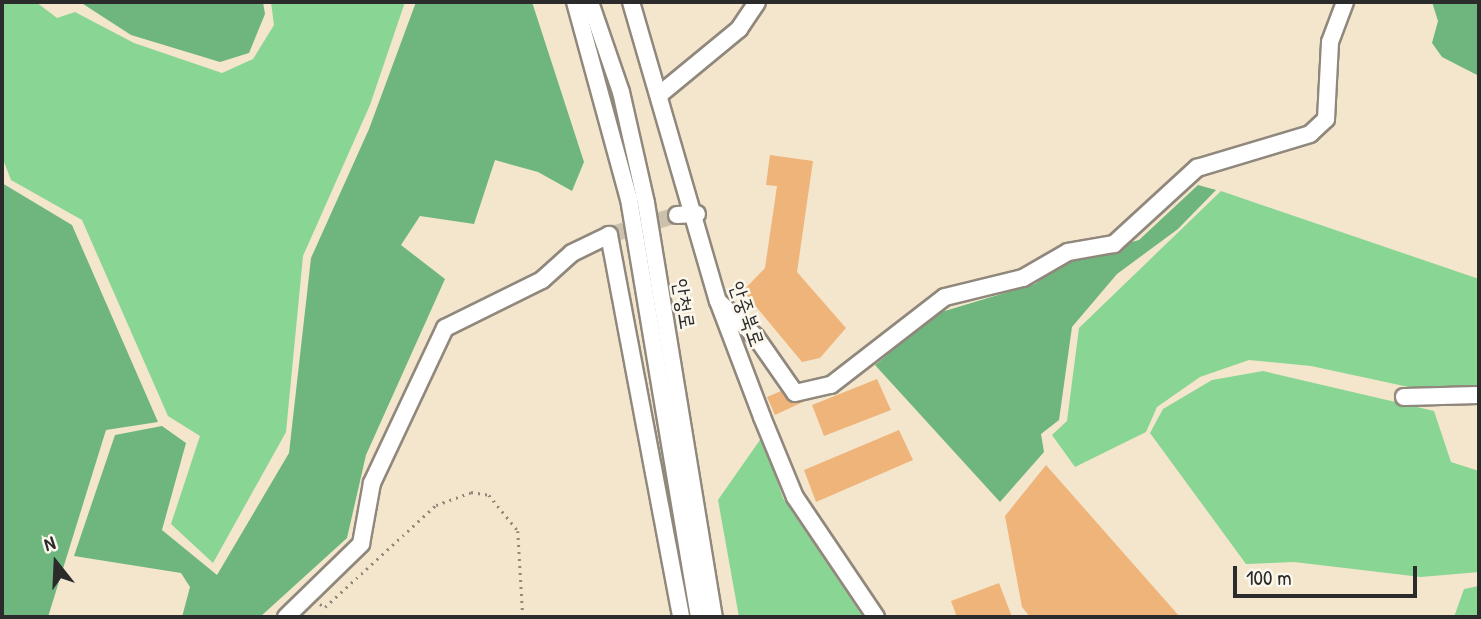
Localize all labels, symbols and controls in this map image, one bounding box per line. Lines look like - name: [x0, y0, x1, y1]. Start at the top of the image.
- street label: 안청로: [668, 277, 700, 331]
- street label: 안중북로: [724, 278, 770, 350]
- north arrow: [21, 528, 91, 598]
- text: N: [41, 529, 58, 557]
- scale bar: [1236, 552, 1420, 596]
- text: 100 m: [1246, 563, 1292, 592]

